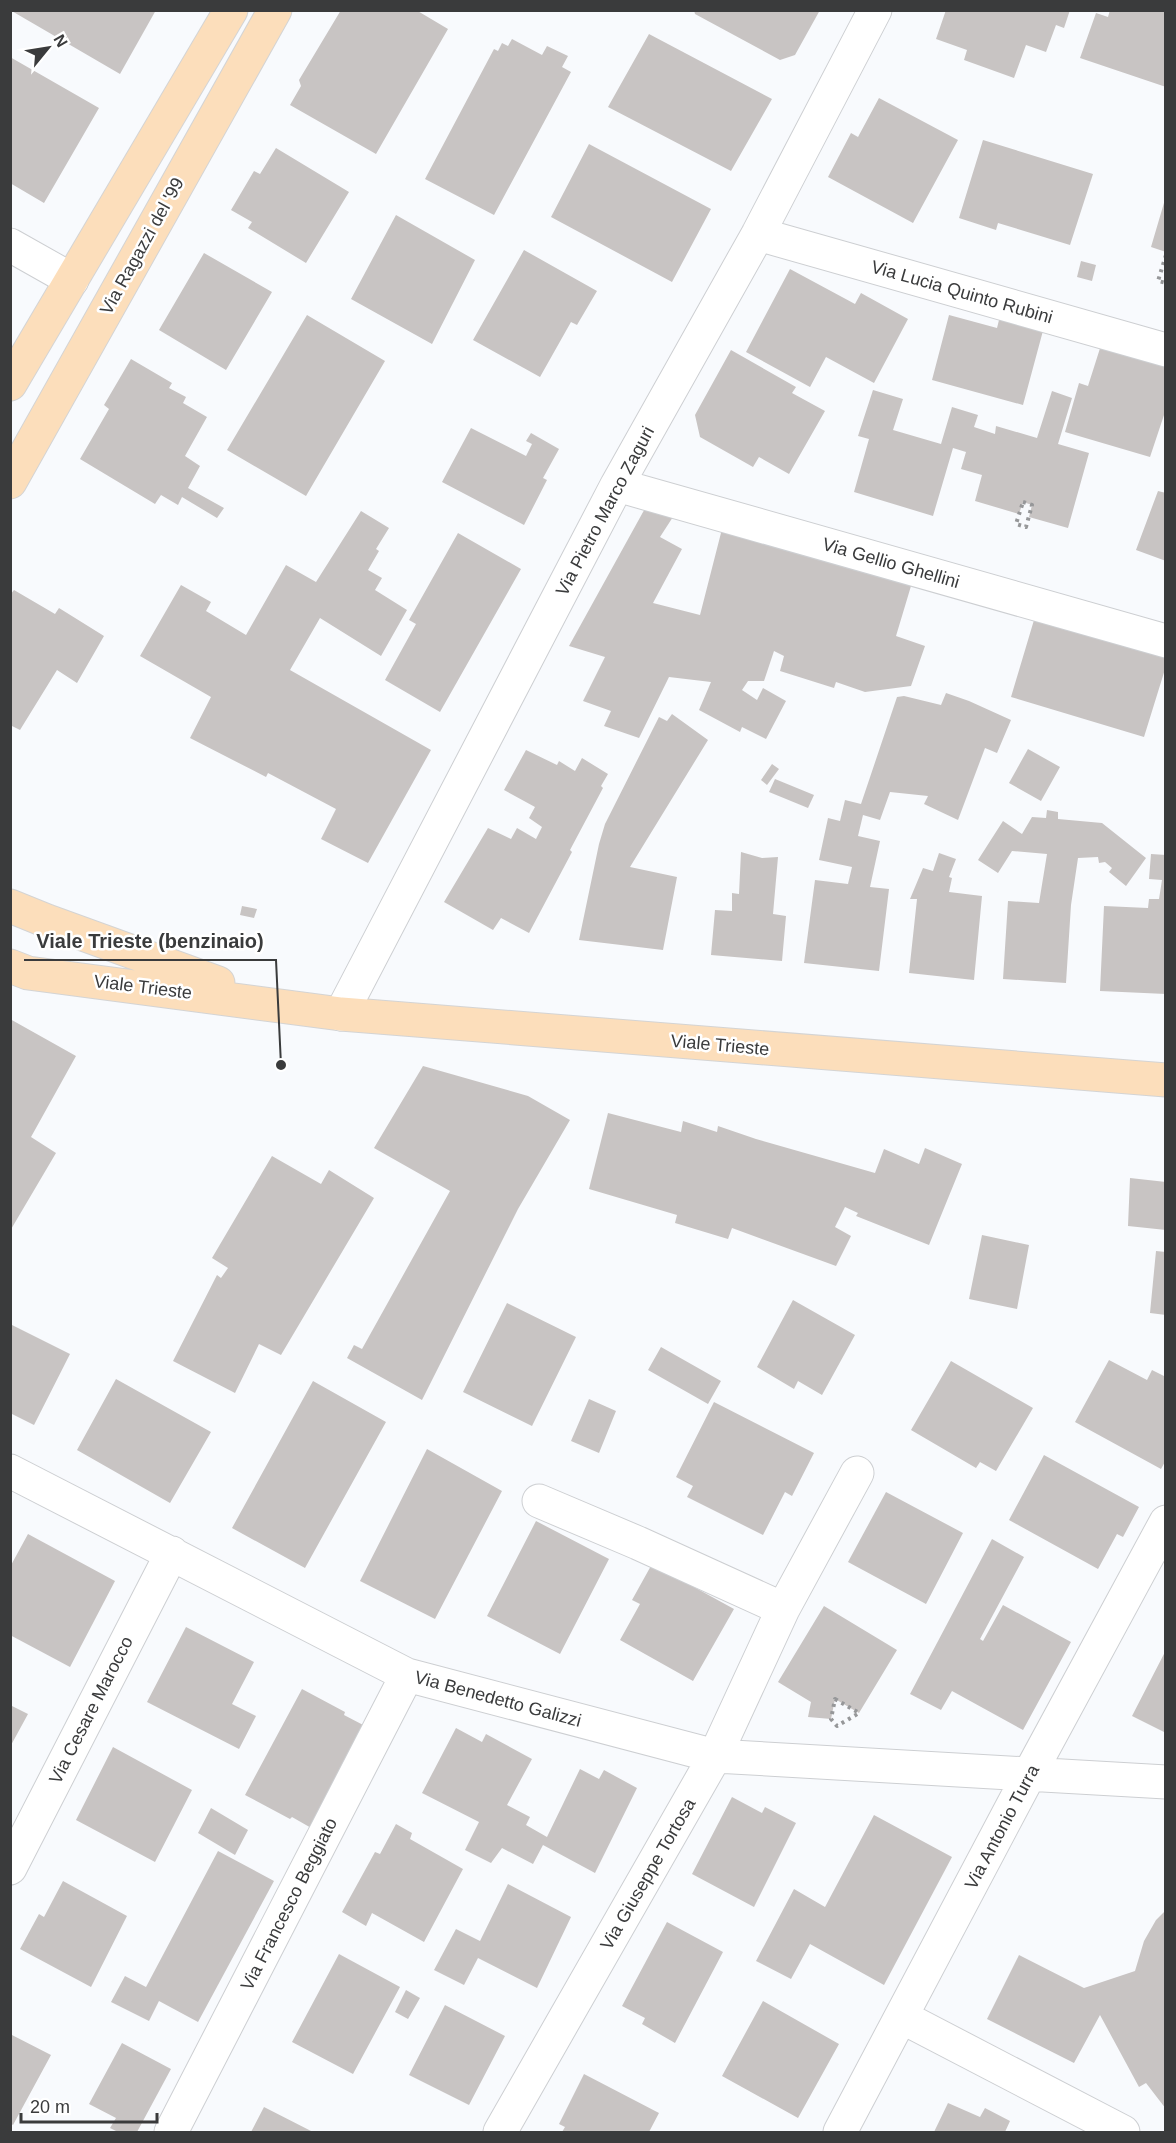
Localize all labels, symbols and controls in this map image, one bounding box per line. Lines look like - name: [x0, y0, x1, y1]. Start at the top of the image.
- north arrow: [18, 18, 78, 78]
- text: N: [50, 31, 71, 50]
- street label: Via Ragazzi del '99: [96, 174, 188, 318]
- street label: Via Lucia Quinto Rubini: [869, 257, 1055, 327]
- street label: Via Pietro Marco Zaguri: [552, 423, 658, 599]
- street label: Via Gellio Ghellini: [820, 534, 962, 592]
- callout: Viale Trieste (benzinaio): [24, 922, 276, 960]
- text: Viale Trieste (benzinaio): [36, 930, 264, 952]
- street label: Viale Trieste: [93, 971, 193, 1003]
- street label: Viale Trieste: [670, 1031, 770, 1059]
- street label: Via Cesare Marocco: [45, 1633, 137, 1787]
- street label: Via Benedetto Galizzi: [412, 1667, 584, 1731]
- street label: Via Antonio Turra: [961, 1761, 1044, 1893]
- street label: Via Giuseppe Tortosa: [596, 1794, 700, 1953]
- street label: Via Francesco Beggiato: [237, 1814, 341, 1994]
- scale bar: [21, 2086, 158, 2124]
- text: 20 m: [30, 2097, 70, 2117]

